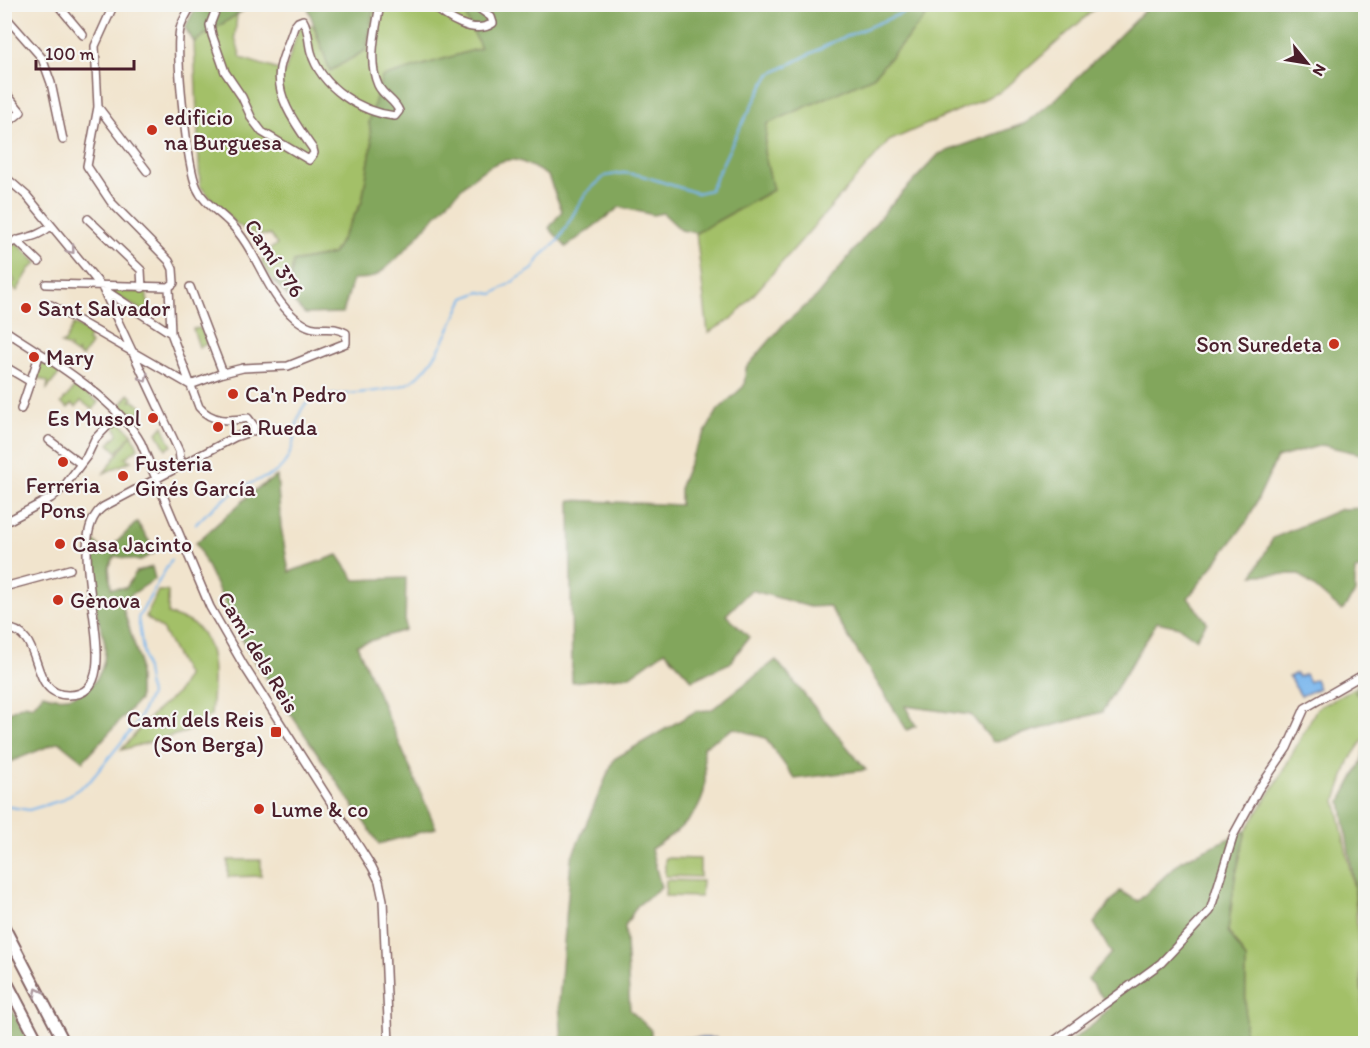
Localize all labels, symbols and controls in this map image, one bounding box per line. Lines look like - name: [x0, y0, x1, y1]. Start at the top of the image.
- scale bar: [36, 33, 134, 71]
- north arrow: [1277, 33, 1337, 93]
- text: 100 m: [45, 43, 95, 65]
- text: N: [1309, 61, 1330, 80]
- place label: edificio na Burguesa: [164, 104, 282, 156]
- marker: edificio na Burguesa: [145, 123, 159, 137]
- street label: Camí 376: [238, 214, 311, 303]
- one-way arrow: [64, 243, 75, 254]
- place label: Sant Salvador: [38, 295, 170, 322]
- marker: Sant Salvador: [19, 301, 33, 315]
- place label: Son Suredeta: [1196, 331, 1322, 358]
- marker: Son Suredeta: [1327, 337, 1341, 351]
- place label: Mary: [46, 344, 94, 371]
- marker: Mary: [27, 350, 41, 364]
- one-way arrow: [136, 372, 148, 383]
- place label: Ca'n Pedro: [245, 381, 347, 408]
- marker: Ca'n Pedro: [226, 387, 240, 401]
- place label: Es Mussol: [48, 405, 141, 432]
- marker: Es Mussol: [146, 411, 160, 425]
- place label: La Rueda: [230, 414, 318, 441]
- marker: La Rueda: [211, 420, 225, 434]
- place label: Fusteria Ginés García: [135, 450, 256, 502]
- marker: Ferreria Pons: [56, 455, 70, 469]
- marker: Fusteria Ginés García: [116, 469, 130, 483]
- place label: Ferreria Pons: [26, 472, 101, 524]
- place label: Casa Jacinto: [72, 531, 192, 558]
- marker: Casa Jacinto: [53, 537, 67, 551]
- place label: Gènova: [70, 587, 140, 614]
- street label: Camí dels Reis: [212, 587, 305, 718]
- marker: Gènova: [51, 593, 65, 607]
- place label: Camí dels Reis (Son Berga): [127, 706, 264, 758]
- marker: Camí dels Reis (Son Berga): [269, 725, 283, 739]
- place label: Lume & co: [271, 796, 368, 823]
- marker: Lume & co: [252, 802, 266, 816]
- one-way arrow: [34, 987, 45, 998]

